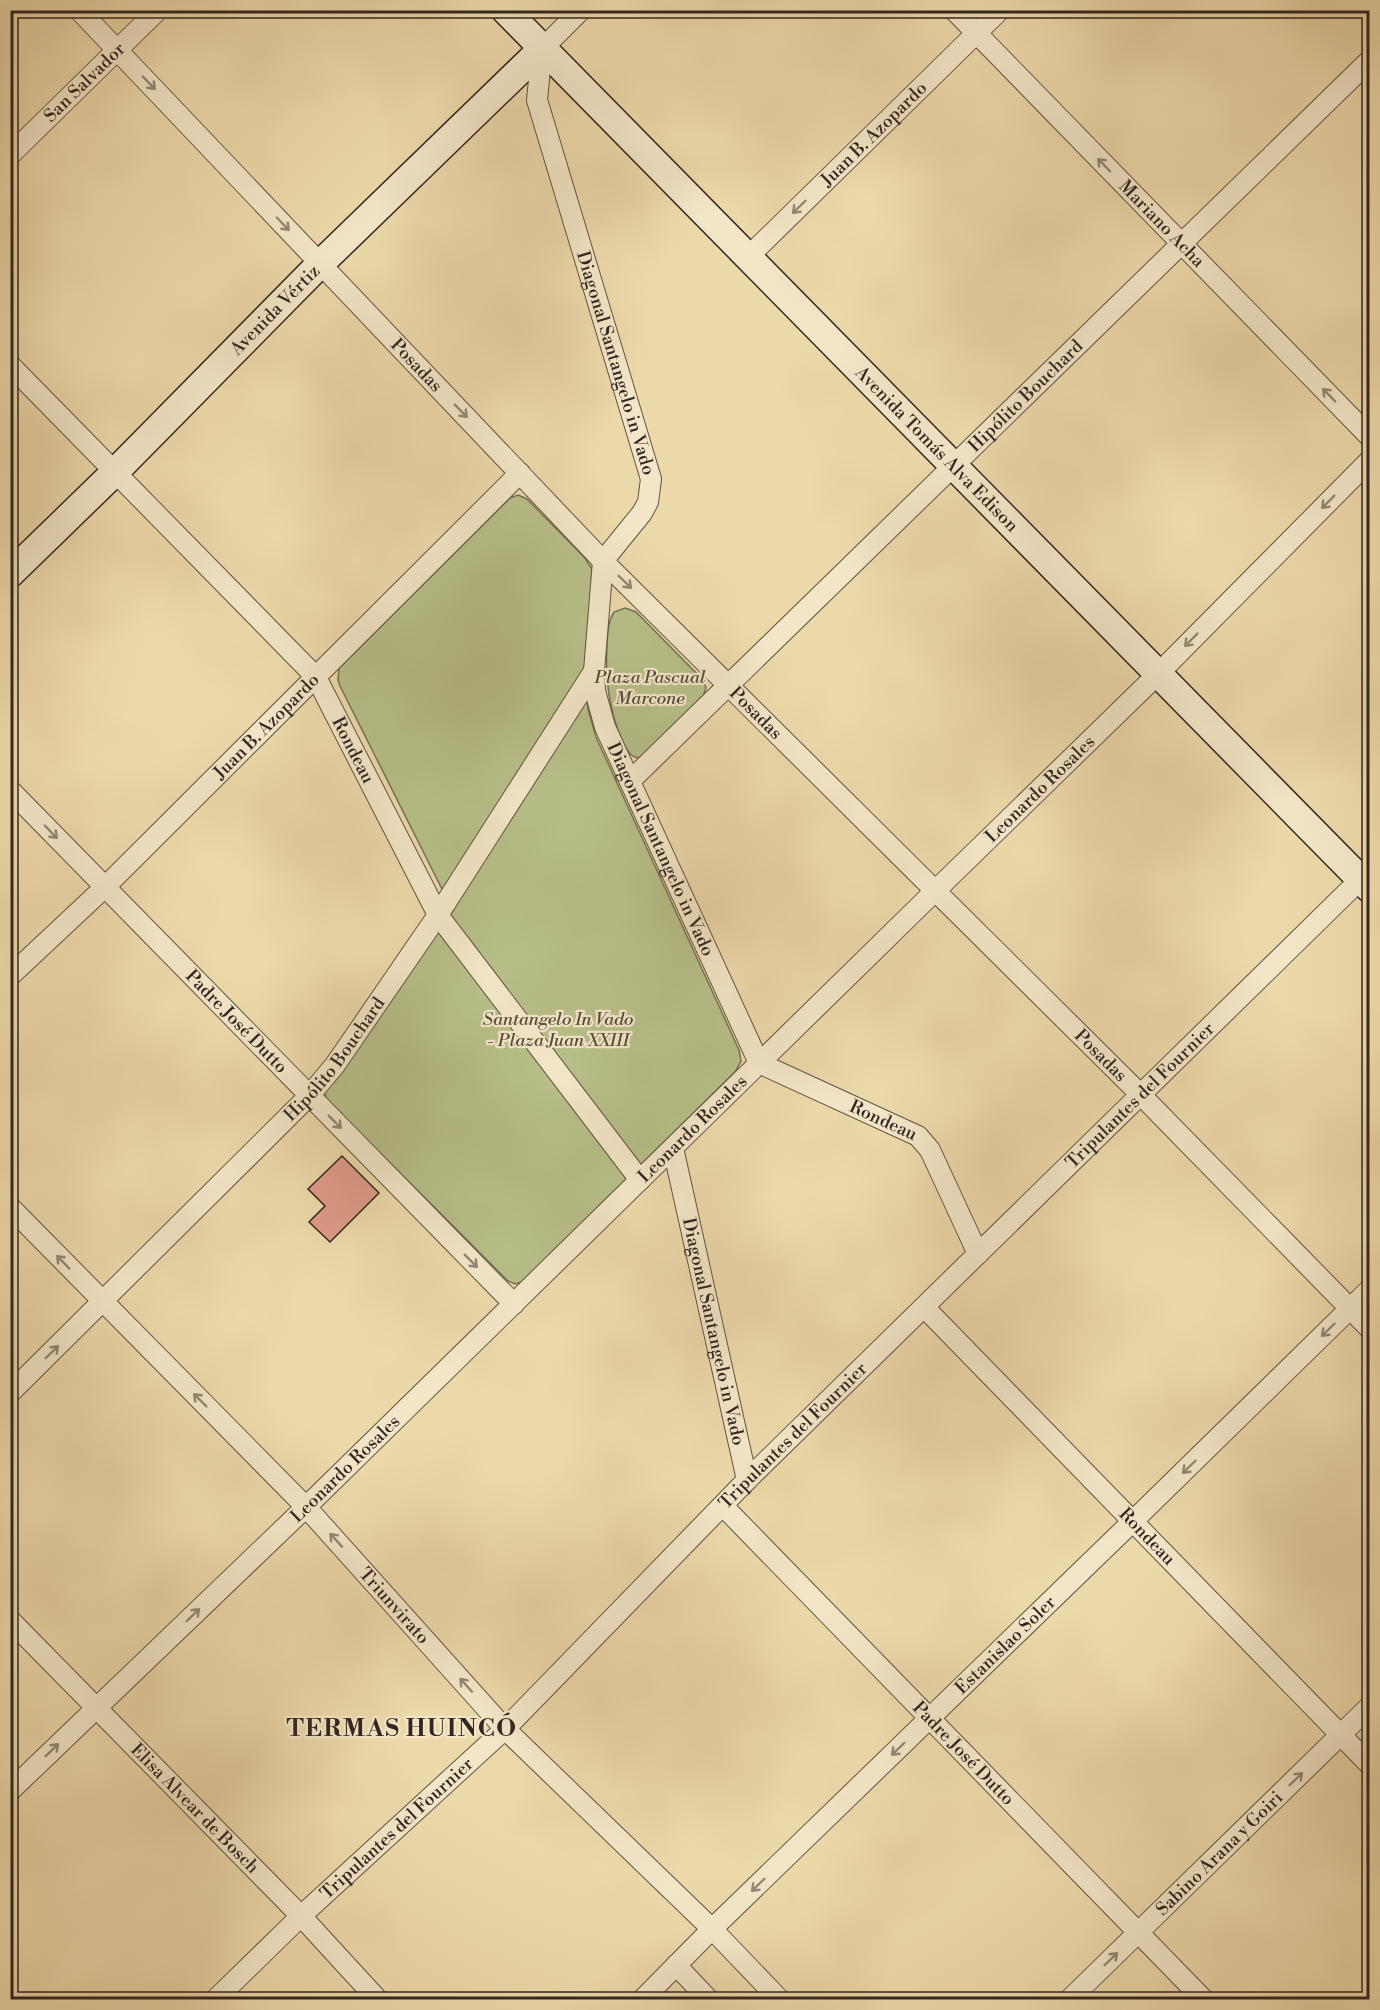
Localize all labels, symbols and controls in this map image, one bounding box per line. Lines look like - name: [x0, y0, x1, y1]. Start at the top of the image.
- street label: San Salvador: [39, 37, 130, 128]
- one-way arrow: [142, 75, 156, 90]
- street label: Juan B. Azopardo: [815, 77, 932, 192]
- one-way arrow: [1097, 158, 1112, 173]
- street label: Mariano Acha: [1114, 175, 1210, 273]
- one-way arrow: [792, 200, 807, 214]
- one-way arrow: [276, 217, 290, 232]
- street label: Diagonal Santangelo in Vado: [571, 248, 660, 478]
- street label: Avenida Vértiz: [225, 260, 325, 361]
- street label: Posadas: [385, 334, 447, 397]
- street label: Hipólito Bouchard: [963, 334, 1089, 457]
- street label: Avenida Tomás Alva Edison: [849, 361, 1024, 537]
- one-way arrow: [1321, 387, 1336, 402]
- one-way arrow: [454, 404, 468, 419]
- one-way arrow: [1321, 494, 1336, 509]
- one-way arrow: [617, 575, 632, 590]
- one-way arrow: [1184, 633, 1198, 648]
- park label: Plaza Pascual Marcone: [593, 666, 706, 710]
- street label: Juan B. Azopardo: [208, 669, 325, 785]
- street label: Posadas: [724, 682, 787, 745]
- street label: Rondeau: [326, 713, 380, 788]
- street label: Leonardo Rosales: [980, 731, 1100, 848]
- street label: Diagonal Santangelo in Vado: [602, 739, 720, 960]
- one-way arrow: [44, 825, 59, 840]
- street label: Padre José Dutto: [180, 965, 293, 1079]
- street label: Hipólito Bouchard: [279, 992, 391, 1127]
- park label: Santangelo In Vado - Plaza Juan XXIII: [483, 1008, 633, 1052]
- street label: Tripulantes del Fournier: [1061, 1017, 1220, 1174]
- street label: Posadas: [1069, 1024, 1132, 1087]
- street label: Leonardo Rosales: [633, 1070, 752, 1188]
- street label: Rondeau: [846, 1095, 921, 1146]
- one-way arrow: [327, 1114, 342, 1129]
- street label: Diagonal Santangelo in Vado: [677, 1216, 750, 1448]
- one-way arrow: [464, 1253, 479, 1268]
- one-way arrow: [56, 1254, 70, 1269]
- one-way arrow: [1320, 1323, 1335, 1338]
- one-way arrow: [45, 1345, 60, 1360]
- street label: Tripulantes del Fournier: [714, 1357, 873, 1514]
- one-way arrow: [193, 1393, 208, 1408]
- street label: Leonardo Rosales: [286, 1410, 405, 1528]
- one-way arrow: [1181, 1460, 1196, 1474]
- street label: Rondeau: [1114, 1503, 1181, 1571]
- one-way arrow: [329, 1533, 343, 1548]
- street label: Triunvirato: [354, 1563, 434, 1649]
- street label: Estanislao Soler: [950, 1591, 1061, 1699]
- one-way arrow: [185, 1608, 200, 1622]
- one-way arrow: [459, 1678, 473, 1693]
- street label: Padre José Dutto: [907, 1697, 1019, 1811]
- district label: TERMAS HUINCÓ: [286, 1712, 518, 1744]
- street label: Elisa Alvear de Bosch: [125, 1738, 264, 1879]
- one-way arrow: [891, 1742, 906, 1757]
- one-way arrow: [45, 1743, 60, 1758]
- street label: Tripulantes del Fournier: [316, 1753, 479, 1905]
- one-way arrow: [1288, 1771, 1303, 1786]
- street label: Sabino Arana y Goiri: [1151, 1786, 1288, 1921]
- one-way arrow: [750, 1877, 765, 1892]
- one-way arrow: [1104, 1952, 1119, 1966]

